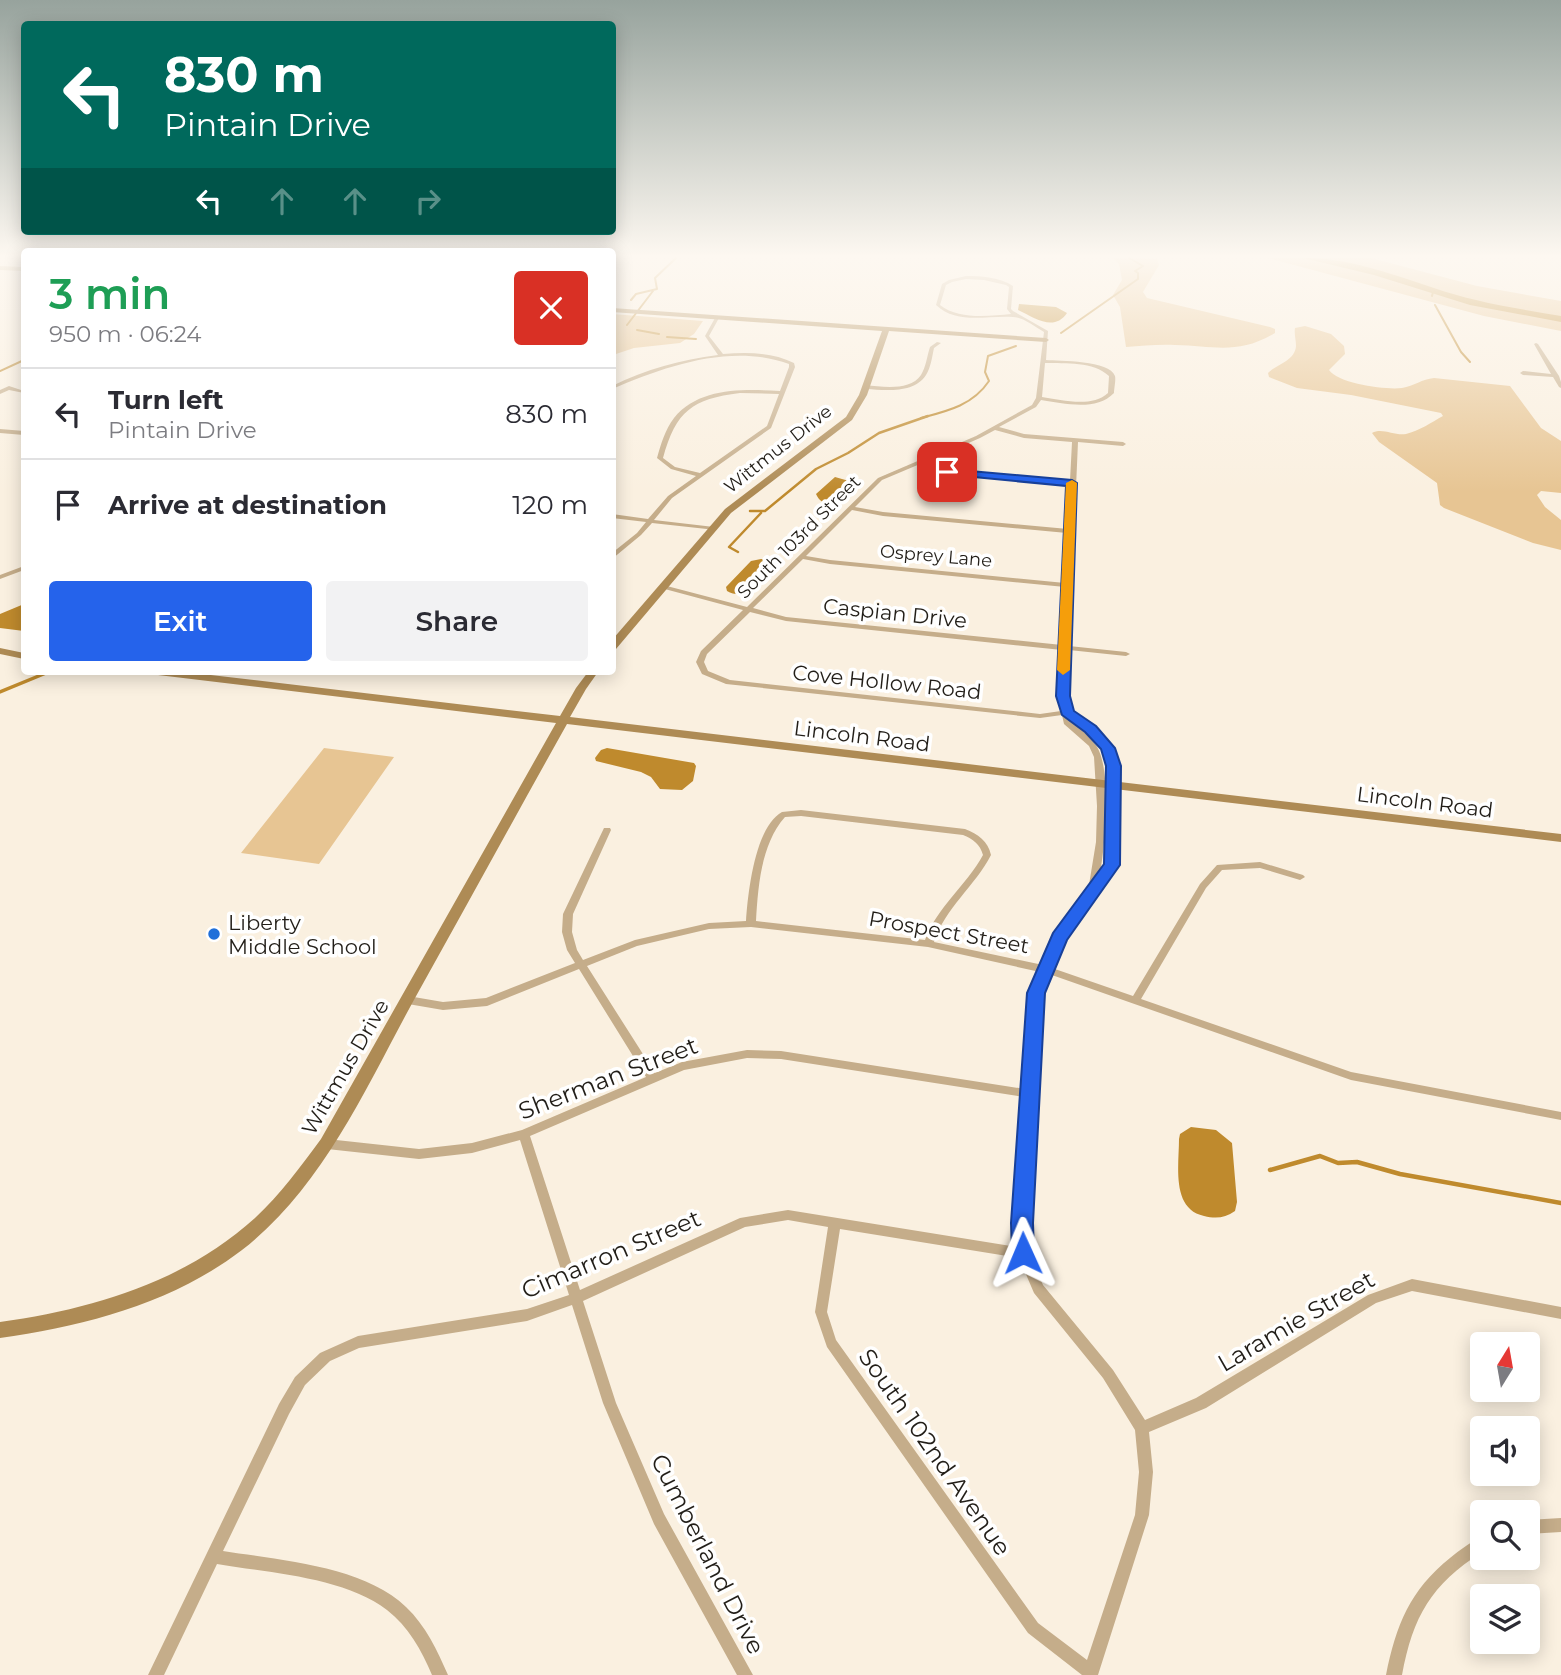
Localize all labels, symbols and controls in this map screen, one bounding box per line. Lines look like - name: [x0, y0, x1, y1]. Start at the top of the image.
- text: 830 m: [164, 45, 324, 104]
- icon: left: [49, 49, 140, 140]
- text: Pintain Drive: [164, 105, 371, 144]
- icon: left: [190, 182, 228, 220]
- icon: ahead: [263, 182, 301, 220]
- icon: ahead: [336, 182, 374, 220]
- icon: right: [409, 182, 447, 220]
- text: 3 min: [49, 268, 170, 320]
- button: close: [514, 271, 588, 345]
- text: 950 m · 06:24: [49, 320, 201, 348]
- text: Turn left: [108, 384, 224, 416]
- icon: left: [49, 395, 87, 433]
- text: 830 m: [505, 398, 588, 430]
- street label: Wittmus Drive: [720, 400, 836, 498]
- text: Pintain Drive: [108, 416, 257, 444]
- pin: [917, 442, 977, 502]
- icon: arrive: [928, 453, 966, 491]
- street label: South 103rd Street: [733, 471, 865, 603]
- icon: arrive: [49, 486, 87, 524]
- text: Arrive at destination: [108, 489, 387, 521]
- text: 120 m: [512, 489, 588, 521]
- street label: Osprey Lane: [879, 540, 993, 572]
- button: Exit: [49, 581, 312, 661]
- button: Share: [326, 581, 588, 661]
- street label: Caspian Drive: [822, 593, 968, 633]
- street label: Cove Hollow Road: [791, 660, 983, 704]
- street label: Lincoln Road: [792, 715, 932, 757]
- street label: Lincoln Road: [1355, 781, 1495, 823]
- street label: Prospect Street: [867, 906, 1031, 958]
- place label: Liberty Middle School: [228, 910, 377, 959]
- marker: Liberty Middle School: [206, 926, 222, 942]
- street label: Wittmus Drive: [296, 995, 394, 1139]
- street label: Sherman Street: [514, 1030, 702, 1126]
- street label: Cimarron Street: [517, 1203, 705, 1305]
- position arrow: [986, 1216, 1060, 1290]
- street label: Laramie Street: [1212, 1264, 1380, 1378]
- north arrow: [1470, 1332, 1540, 1402]
- map controls: [1470, 1332, 1540, 1654]
- street label: South 102nd Avenue: [853, 1343, 1017, 1561]
- button: sound: [1470, 1416, 1540, 1486]
- street label: Cumberland Drive: [645, 1449, 771, 1659]
- button: search: [1470, 1500, 1540, 1570]
- button: layers: [1470, 1584, 1540, 1654]

